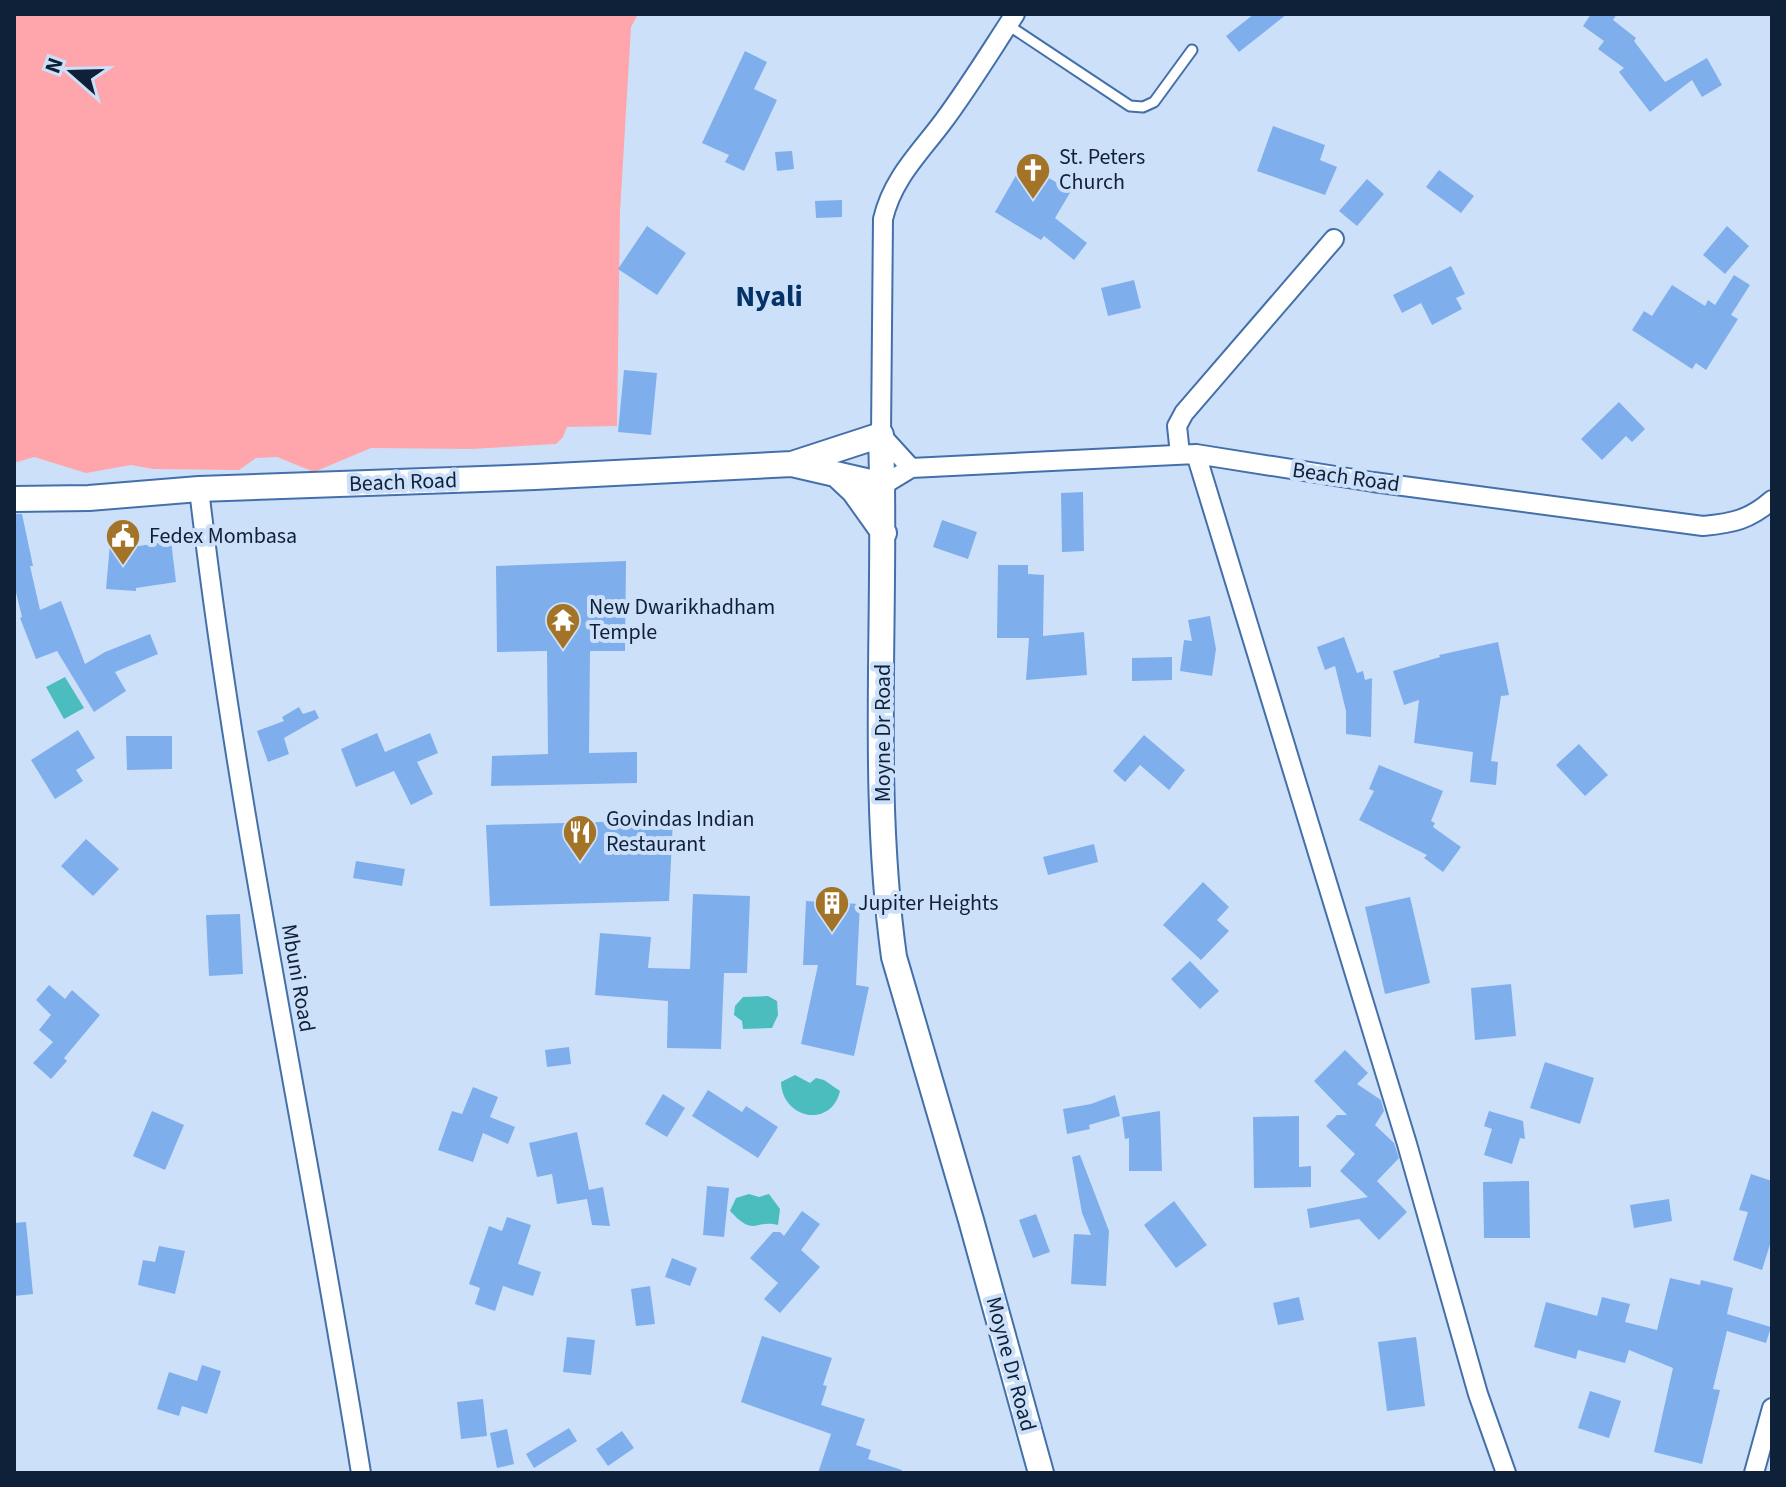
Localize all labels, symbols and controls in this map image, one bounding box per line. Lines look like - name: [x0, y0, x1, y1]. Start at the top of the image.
- north arrow: [32, 32, 112, 112]
- text: N: [37, 53, 72, 78]
- place label: St. Peters Church: [1059, 141, 1145, 198]
- church icon: St. Peters Church: [1014, 151, 1052, 201]
- district label: Nyali: [735, 275, 803, 318]
- street label: Beach Road: [1290, 454, 1402, 500]
- street label: Beach Road: [348, 464, 458, 500]
- public building icon: Fedex Mombasa: [104, 517, 142, 567]
- place label: Fedex Mombasa: [149, 520, 297, 552]
- place label: New Dwarikhadham Temple: [589, 591, 775, 648]
- temple icon: New Dwarikhadham Temple: [544, 601, 582, 651]
- street label: Moyne Dr Road: [867, 664, 899, 802]
- place label: Govindas Indian Restaurant: [606, 803, 755, 860]
- restaurant icon: Govindas Indian Restaurant: [561, 813, 599, 863]
- building icon: Jupiter Heights: [813, 884, 851, 934]
- place label: Jupiter Heights: [858, 887, 998, 919]
- street label: Mbuni Road: [273, 921, 323, 1035]
- street label: Moyne Dr Road: [978, 1293, 1044, 1435]

